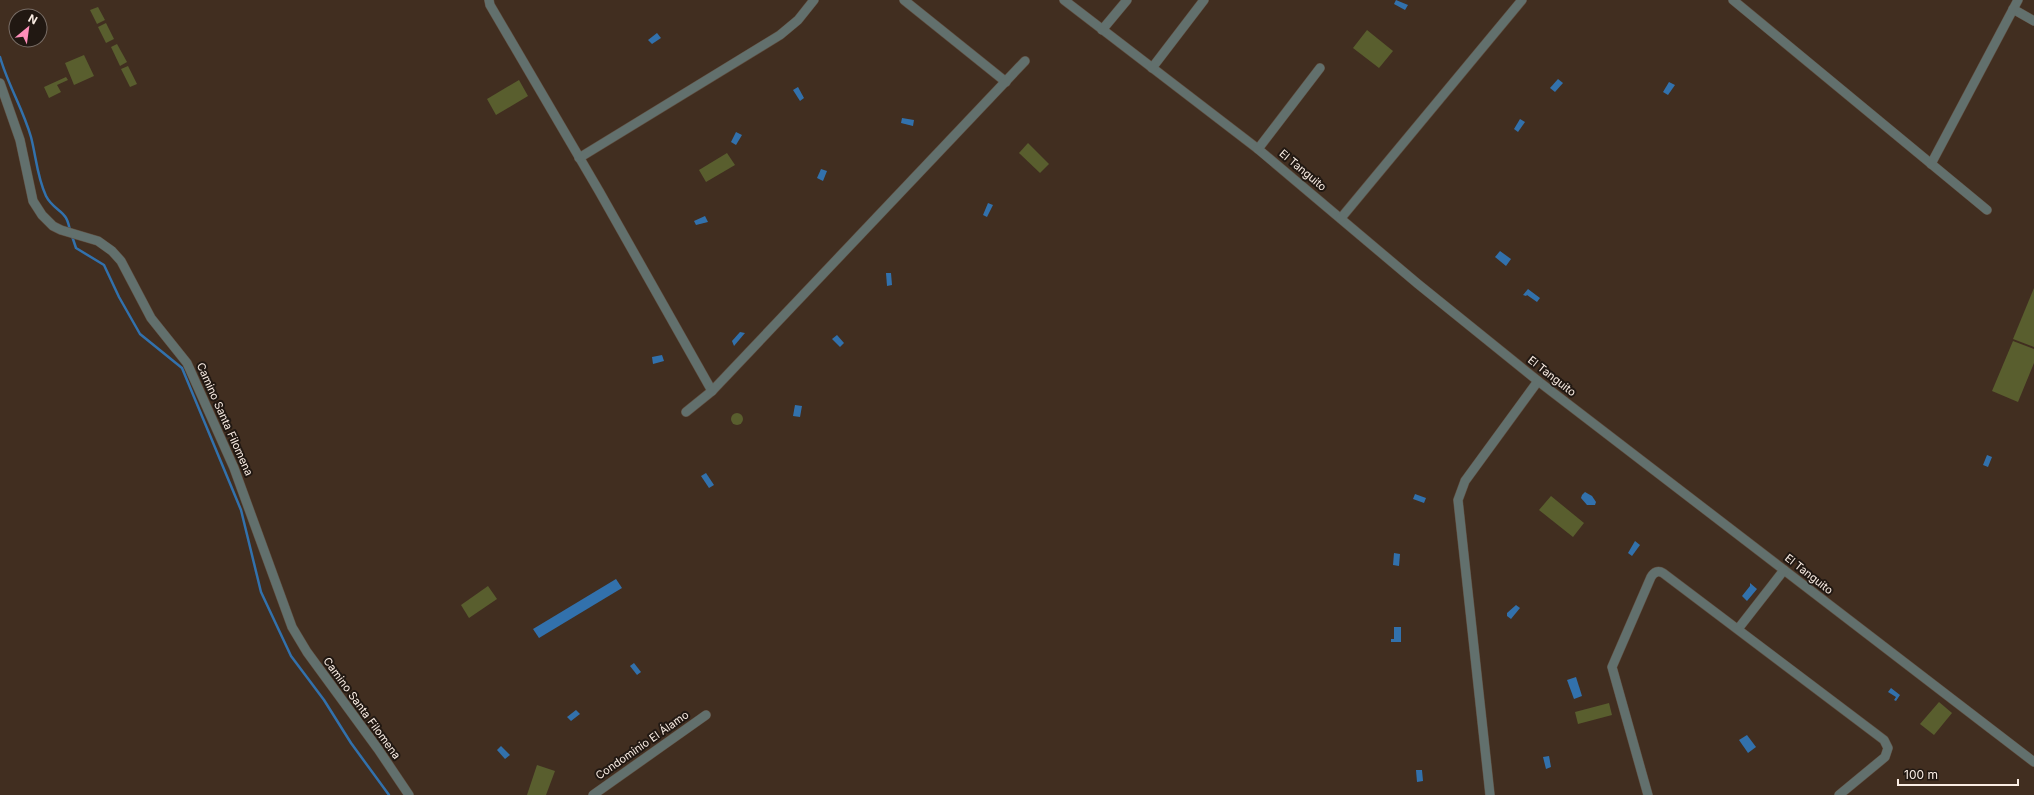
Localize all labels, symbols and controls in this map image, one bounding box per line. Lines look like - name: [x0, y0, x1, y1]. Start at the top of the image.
- north arrow: [8, 8, 48, 48]
- text: N: [26, 11, 40, 27]
- street label: El Tanguito: [1277, 146, 1330, 194]
- street label: El Tanguito: [1525, 353, 1579, 399]
- street label: Camino Santa Filomena: [194, 360, 256, 478]
- street label: El Tanguito: [1782, 551, 1836, 597]
- street label: Camino Santa Filomena: [320, 654, 404, 762]
- street label: Condominio El Álamo: [593, 707, 692, 782]
- scale bar: [1898, 761, 2018, 787]
- text: 100 m: [1904, 767, 1938, 782]

